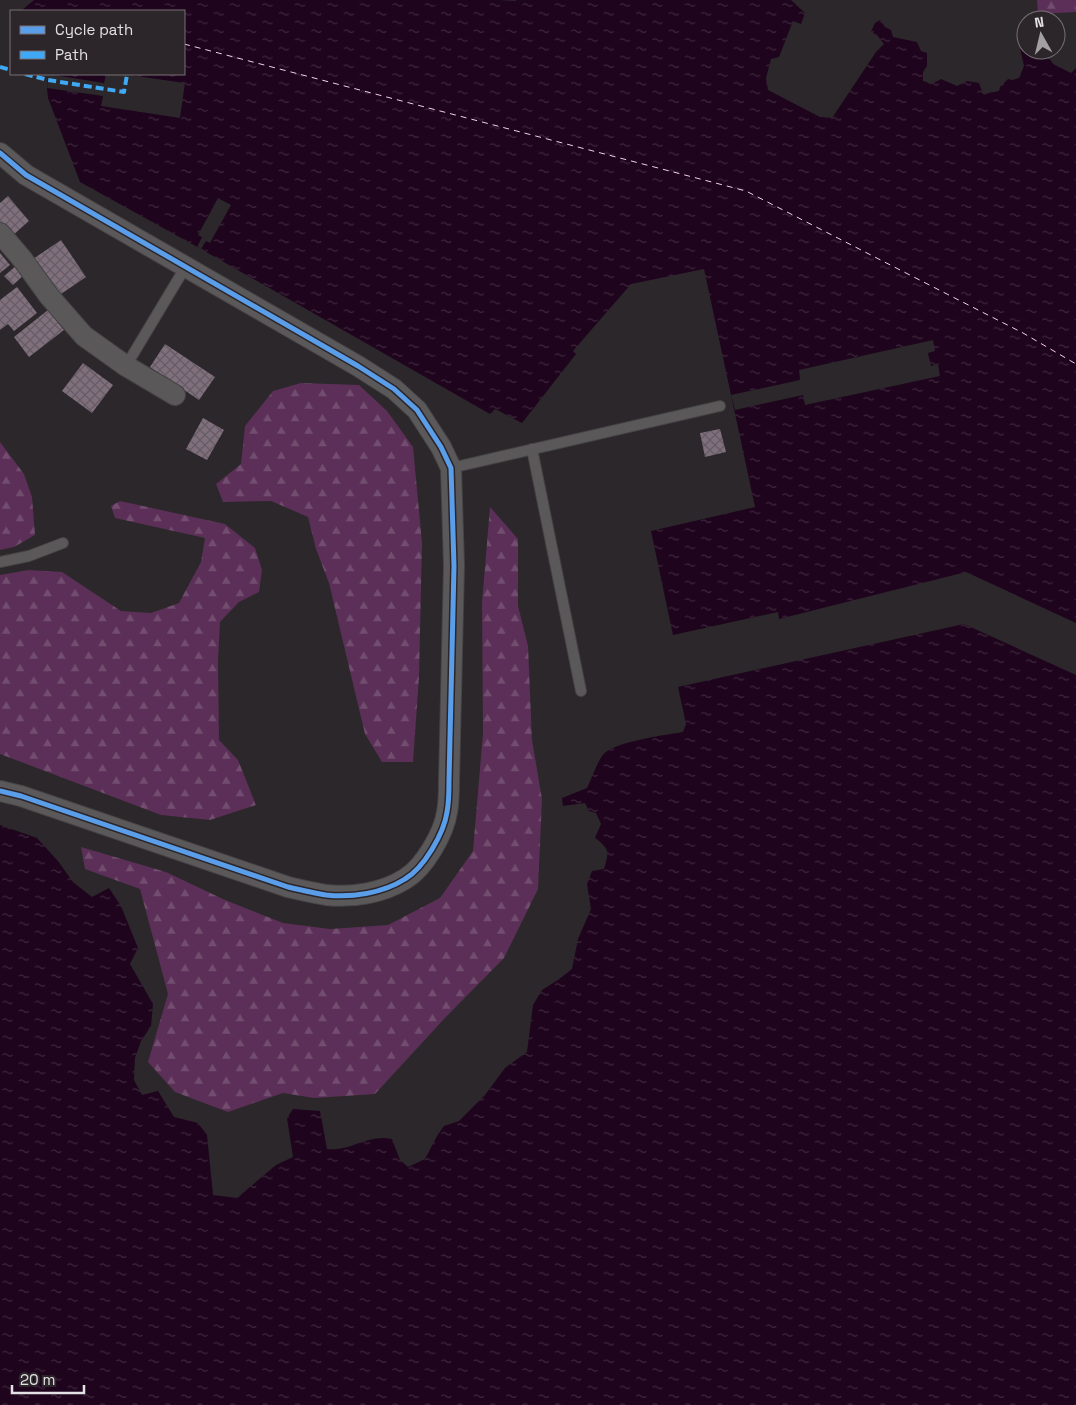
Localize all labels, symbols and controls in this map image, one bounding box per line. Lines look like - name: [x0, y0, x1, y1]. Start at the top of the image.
- legend: [10, 10, 185, 75]
- north arrow: [1016, 10, 1066, 60]
- text: N: [1033, 13, 1045, 32]
- text: Cycle path: [55, 20, 133, 39]
- text: Path: [55, 45, 88, 64]
- scale bar: [12, 1362, 85, 1394]
- text: 20 m: [20, 1370, 55, 1389]

